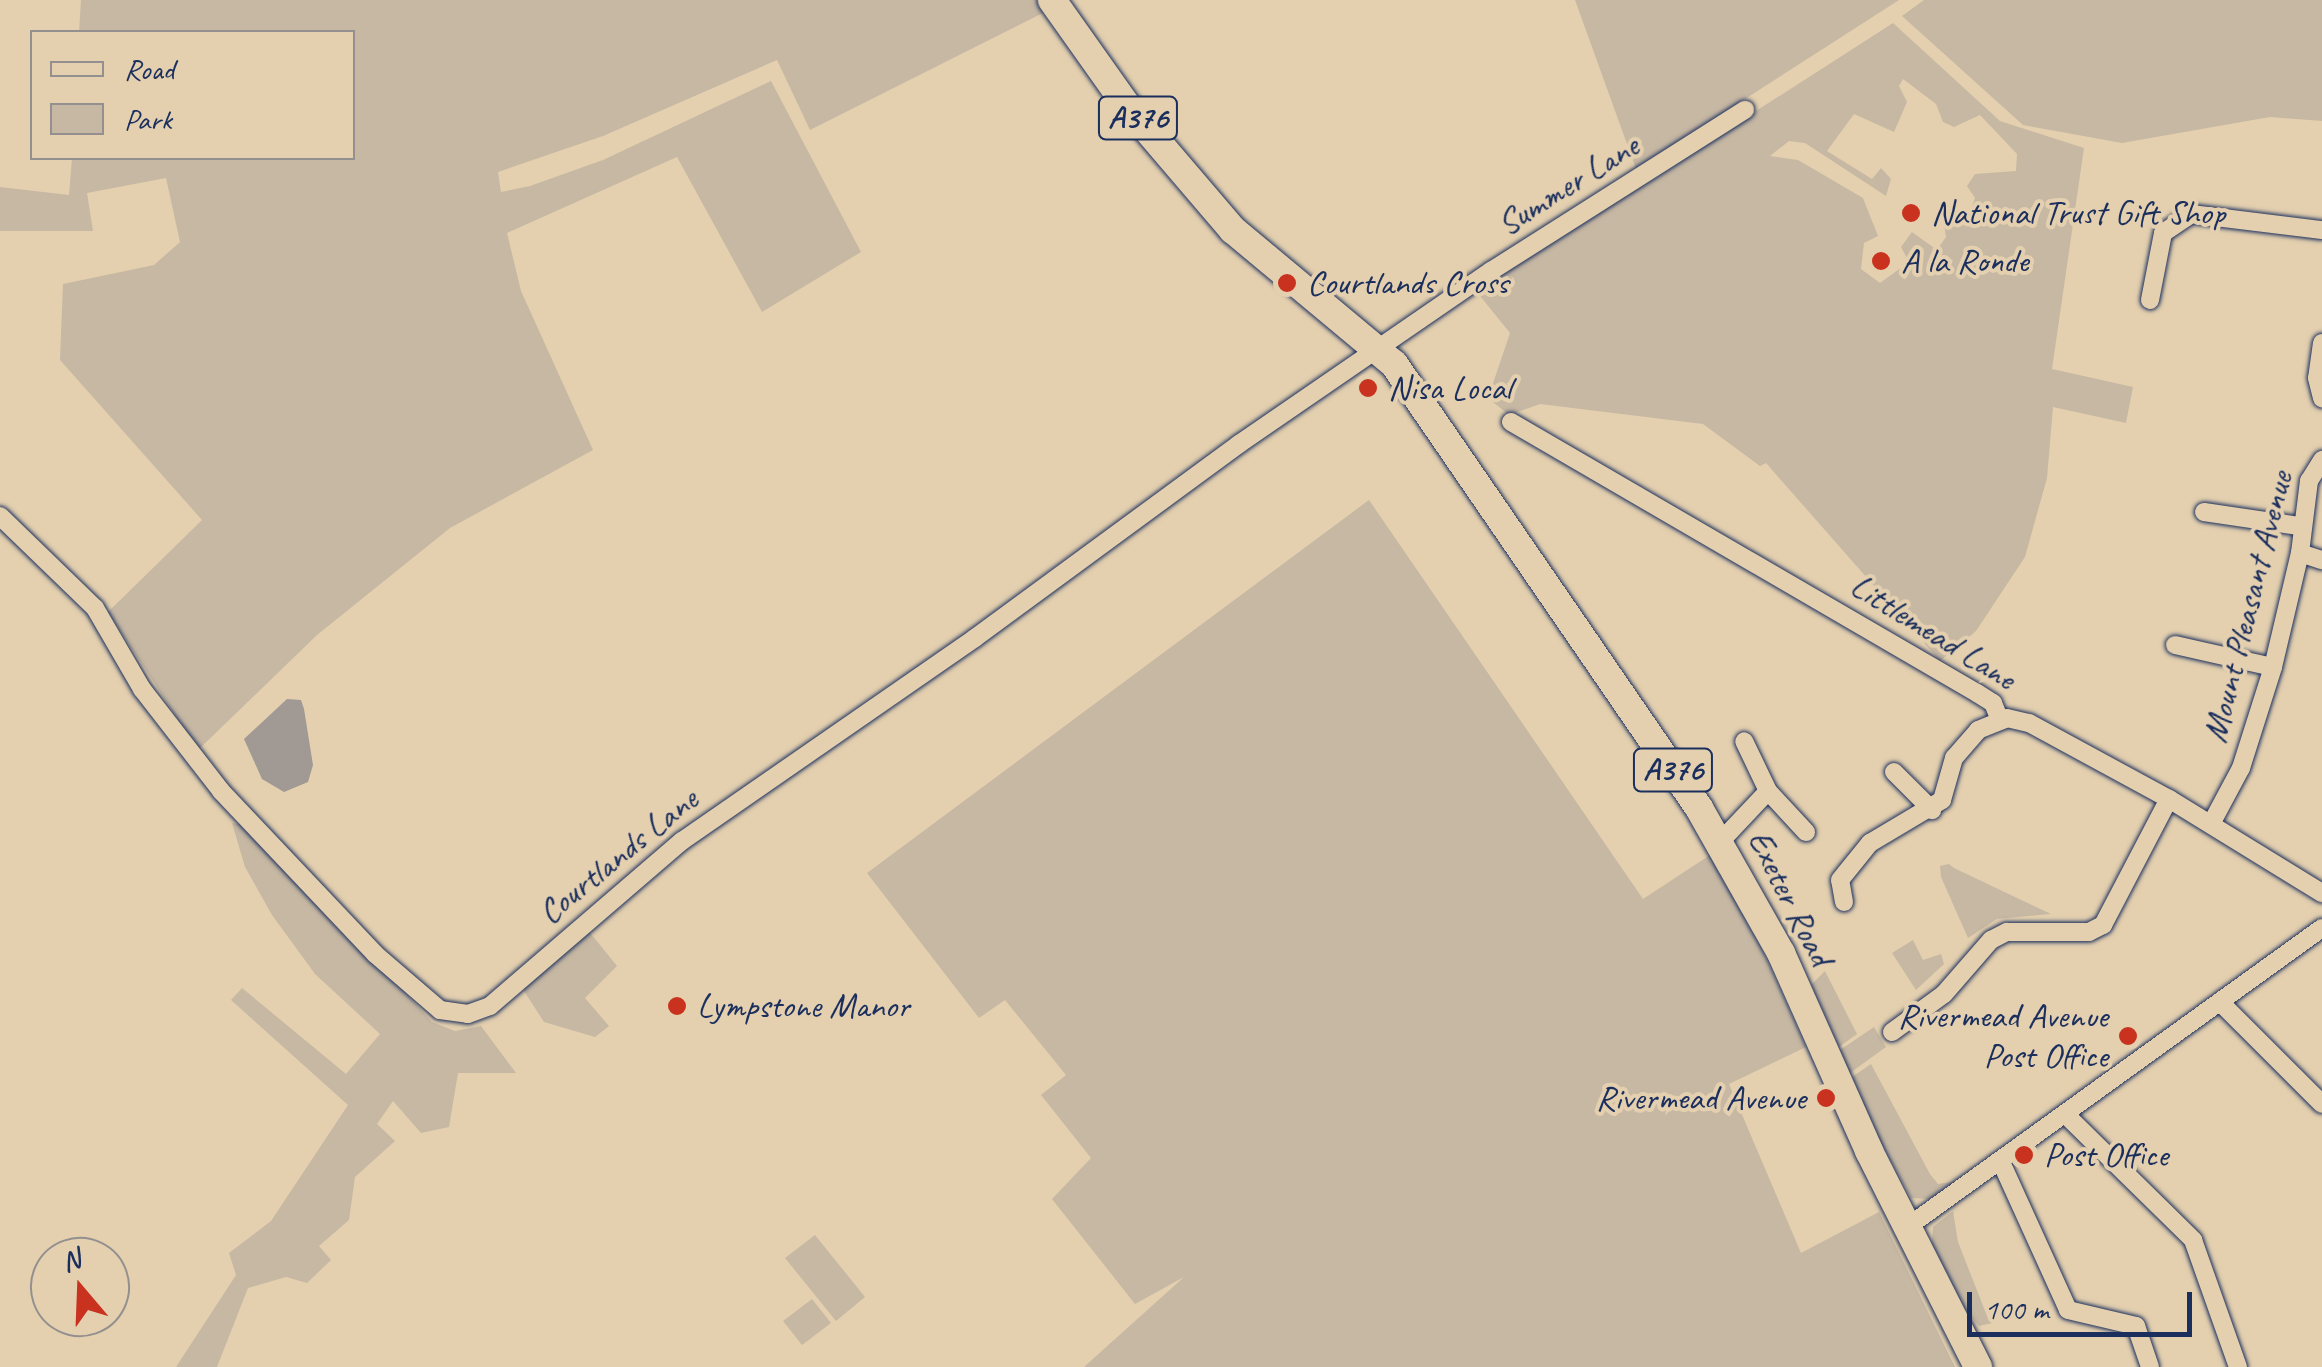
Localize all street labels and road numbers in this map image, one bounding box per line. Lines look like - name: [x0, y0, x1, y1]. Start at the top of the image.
- road number: A376: [1096, 91, 1180, 145]
- street label: Summer Lane: [1489, 125, 1647, 245]
- street label: Mount Pleasant Avenue: [2194, 468, 2302, 746]
- street label: Littlemead Lane: [1842, 564, 2024, 700]
- road number: A376: [1630, 743, 1716, 797]
- street label: Courtlands Lane: [530, 779, 706, 933]
- street label: Exeter Road: [1738, 824, 1842, 972]

